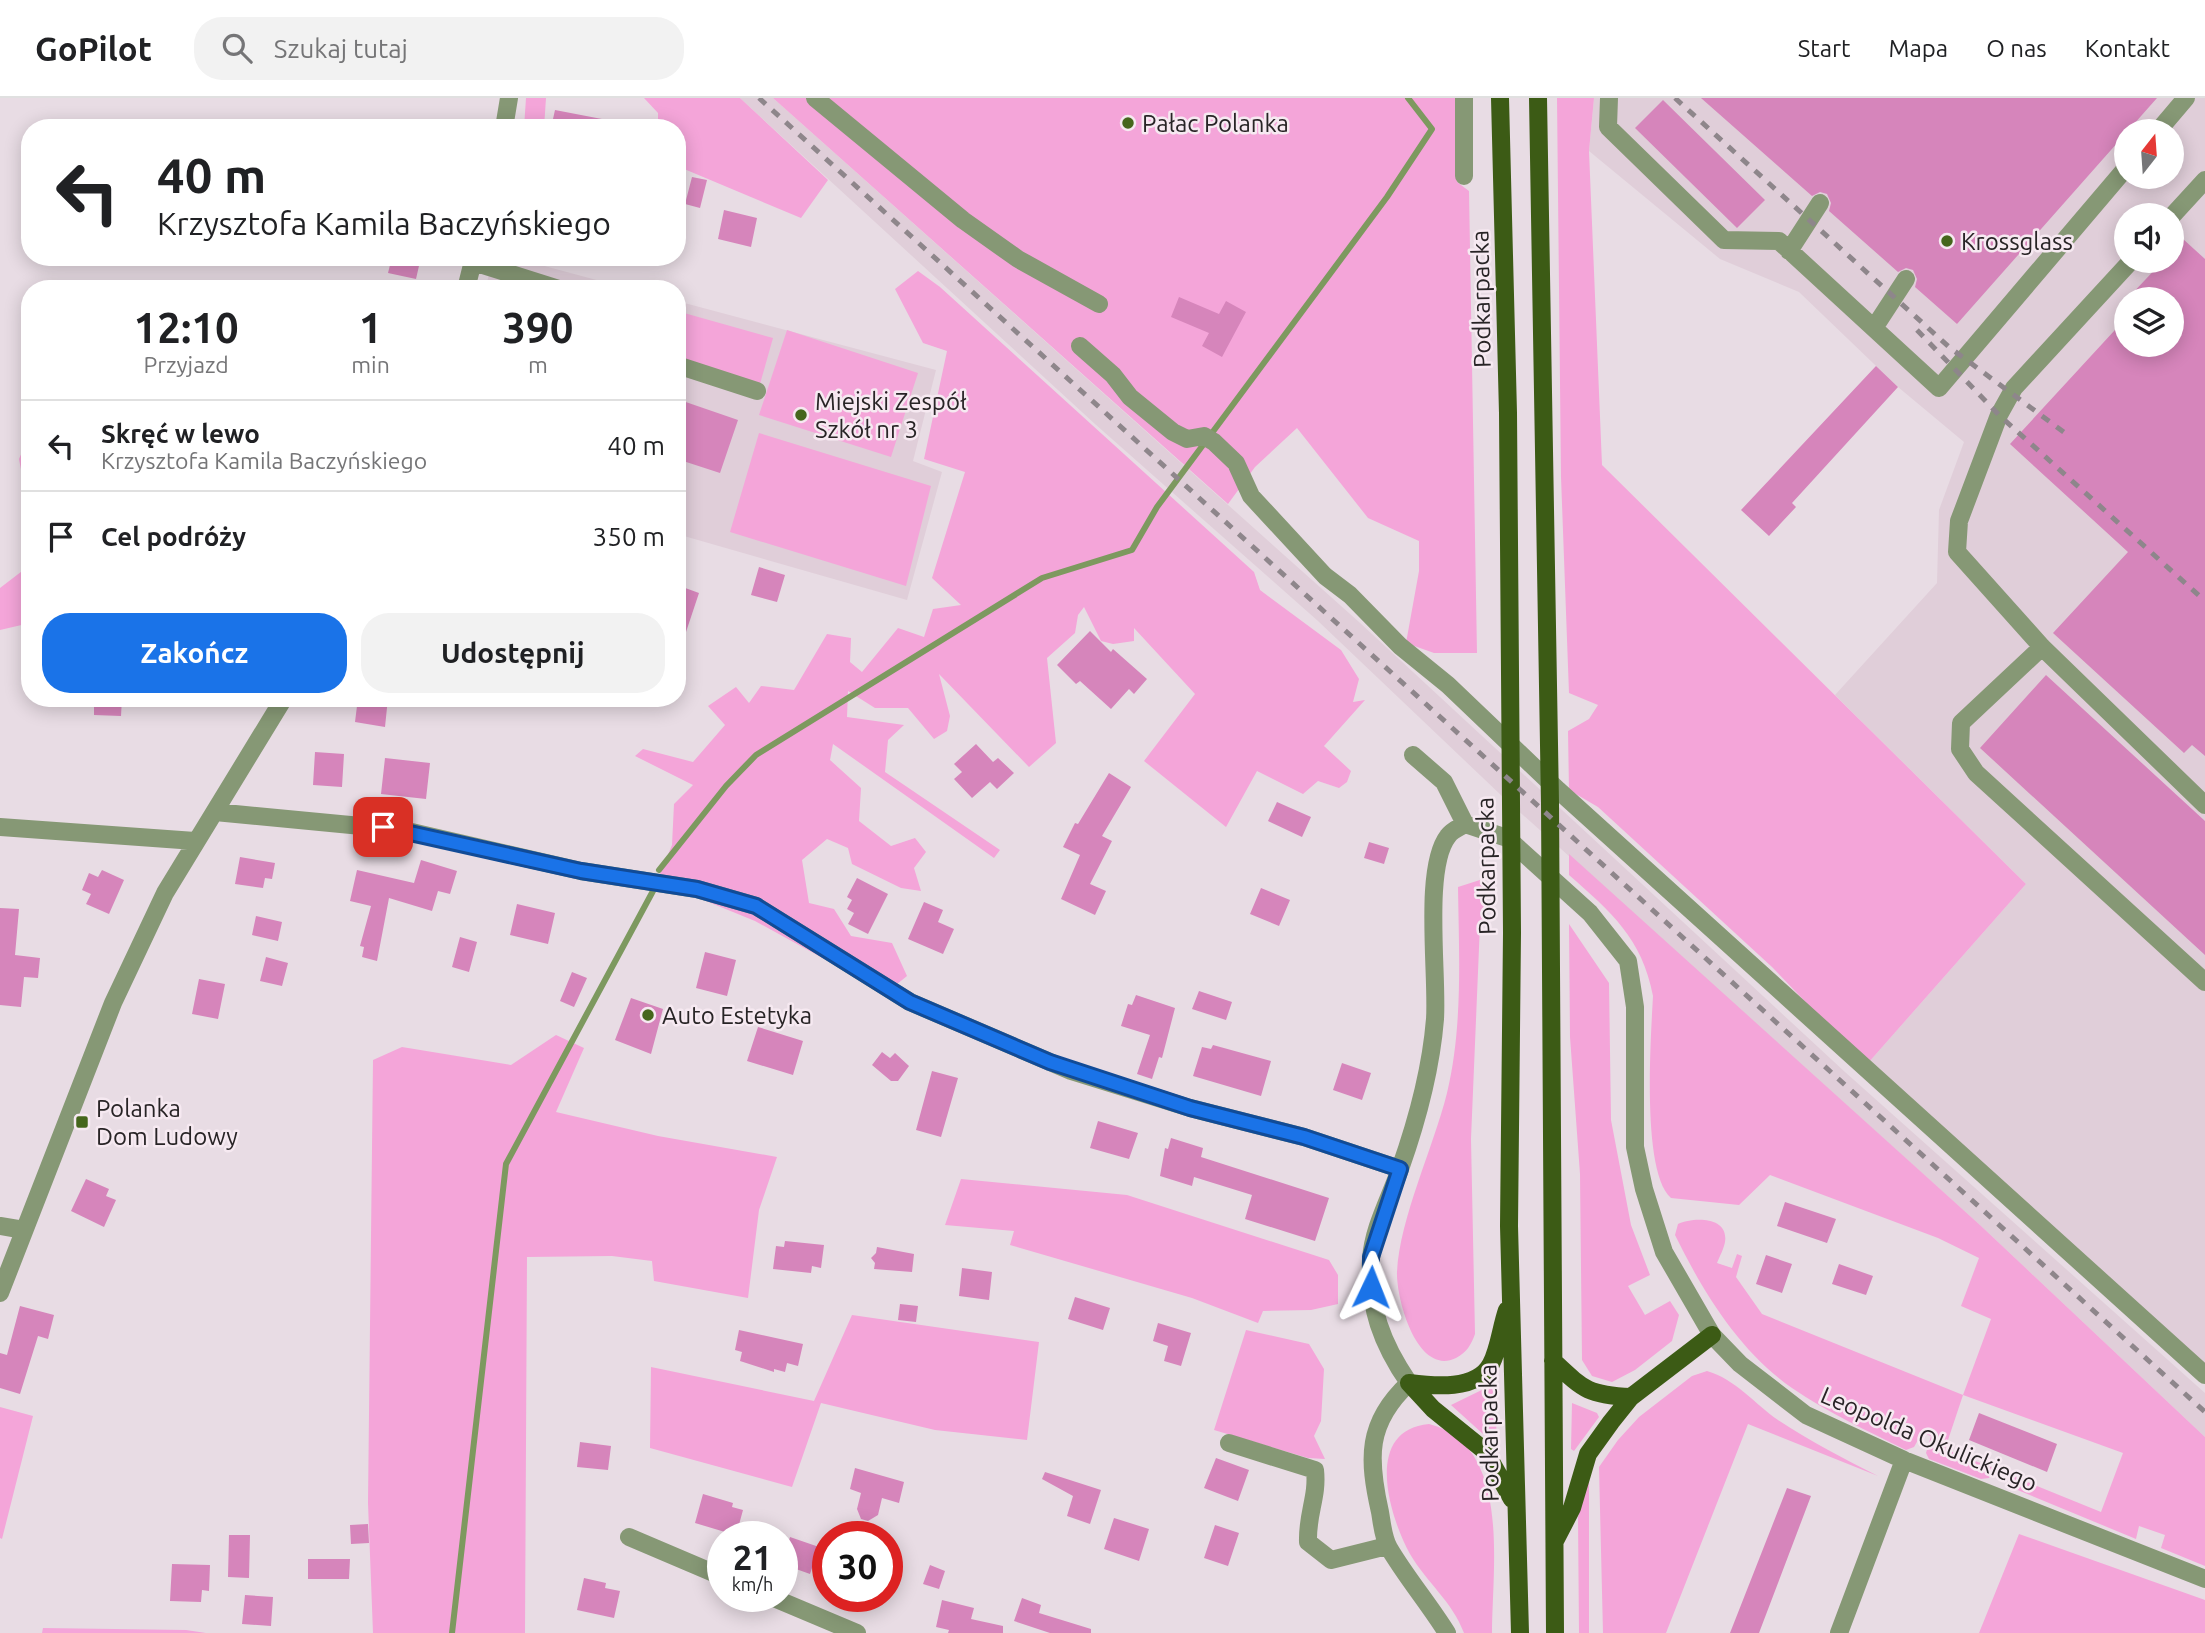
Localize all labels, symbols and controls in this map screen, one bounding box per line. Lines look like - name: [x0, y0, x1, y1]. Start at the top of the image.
- search box: [194, 17, 684, 80]
- icon: search: [218, 29, 256, 67]
- text: GoPilot: [35, 30, 152, 67]
- text: Szukaj tutaj: [274, 34, 408, 63]
- text: Start: [1798, 35, 1851, 62]
- text: Mapa: [1889, 35, 1948, 62]
- text: O nas: [1986, 35, 2047, 62]
- text: Kontakt: [2085, 35, 2170, 62]
- place label: Pałac Polanka: [1142, 110, 1289, 137]
- marker: Pałac Polanka: [1120, 115, 1136, 131]
- north arrow: [2114, 119, 2184, 189]
- map controls: [2114, 119, 2184, 357]
- icon: left: [42, 147, 133, 238]
- text: 40 m: [157, 147, 266, 202]
- button: sound: [2114, 203, 2184, 273]
- text: Krzysztofa Kamila Baczyńskiego: [157, 205, 611, 241]
- place label: Krossglass: [1961, 228, 2073, 255]
- street label: Podkarpacka: [1466, 230, 1496, 368]
- marker: Krossglass: [1939, 233, 1955, 249]
- button: layers: [2114, 287, 2184, 357]
- text: 12:10: [134, 304, 239, 351]
- text: 1: [359, 304, 382, 351]
- text: 390: [502, 304, 573, 351]
- text: Przyjazd: [143, 352, 229, 377]
- text: min: [351, 352, 390, 377]
- text: m: [528, 352, 548, 377]
- place label: Miejski Zespół Szkół nr 3: [815, 388, 967, 443]
- marker: Miejski Zespół Szkół nr 3: [793, 407, 809, 423]
- text: Skręć w lewo: [101, 419, 260, 448]
- icon: left: [42, 427, 80, 465]
- text: 40 m: [607, 431, 665, 460]
- text: Krzysztofa Kamila Baczyńskiego: [101, 448, 427, 473]
- icon: arrive: [42, 518, 80, 556]
- text: Cel podróży: [101, 522, 246, 551]
- text: 350 m: [593, 522, 665, 551]
- button: Zakończ: [42, 613, 347, 693]
- button: Udostępnij: [361, 613, 665, 693]
- pin: [353, 797, 413, 857]
- street label: Podkarpacka: [1471, 797, 1501, 935]
- icon: arrive: [364, 808, 402, 846]
- place label: Auto Estetyka: [662, 1002, 812, 1029]
- marker: Auto Estetyka: [640, 1007, 656, 1023]
- place label: Polanka Dom Ludowy: [96, 1095, 238, 1150]
- marker: Polanka Dom Ludowy: [74, 1114, 90, 1130]
- position arrow: [1334, 1250, 1408, 1324]
- street label: Podkarpacka: [1474, 1364, 1504, 1502]
- street label: Leopolda Okulickiego: [1817, 1381, 2041, 1497]
- speed limit sign: 30: [812, 1521, 903, 1612]
- text: 21: [733, 1537, 772, 1577]
- text: km/h: [732, 1574, 773, 1594]

